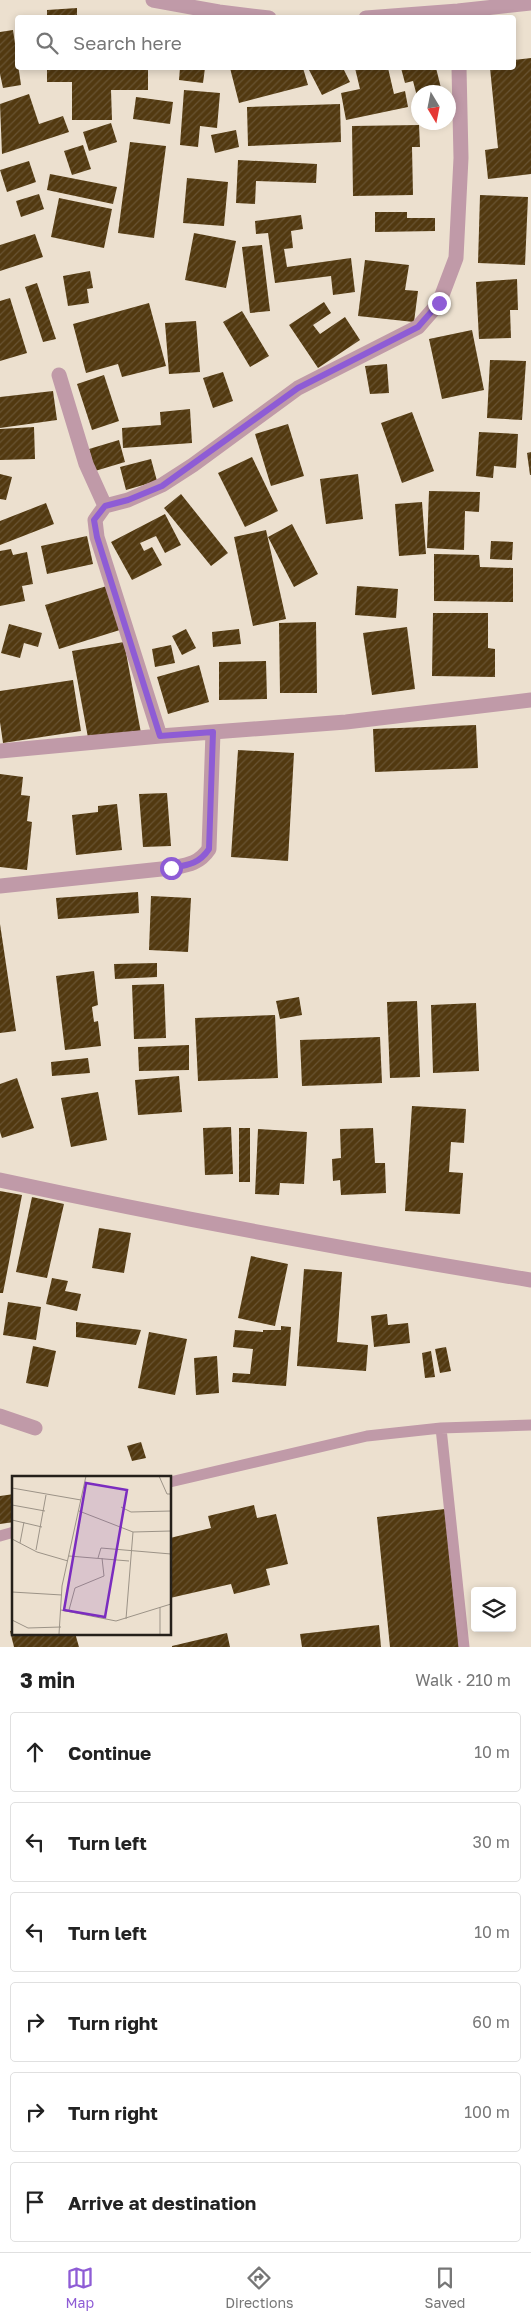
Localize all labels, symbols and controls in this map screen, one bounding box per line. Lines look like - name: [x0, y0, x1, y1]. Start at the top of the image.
- search box: [15, 15, 516, 70]
- icon: search: [33, 29, 61, 57]
- text: Search here: [73, 31, 182, 54]
- north arrow: [411, 85, 456, 130]
- route end: [428, 292, 451, 315]
- route start: [160, 857, 183, 880]
- inset map: [12, 1476, 171, 1634]
- map controls: [471, 1587, 516, 1632]
- button: layers: [471, 1587, 516, 1632]
- text: 3 min: [20, 1667, 75, 1693]
- text: Walk · 210 m: [415, 1670, 511, 1690]
- icon: ahead: [21, 1738, 49, 1766]
- text: Continue: [68, 1741, 151, 1764]
- text: 10 m: [474, 1742, 510, 1762]
- icon: left: [21, 1828, 49, 1856]
- text: Turn left: [68, 1831, 147, 1854]
- text: 30 m: [473, 1832, 510, 1852]
- icon: left: [21, 1918, 49, 1946]
- text: Turn left: [68, 1921, 147, 1944]
- text: 10 m: [474, 1922, 510, 1942]
- icon: right: [21, 2008, 49, 2036]
- text: Turn right: [68, 2011, 158, 2034]
- text: 60 m: [472, 2012, 510, 2032]
- icon: right: [21, 2098, 49, 2126]
- text: Turn right: [68, 2101, 158, 2124]
- text: 100 m: [464, 2102, 510, 2122]
- icon: arrive: [21, 2188, 49, 2216]
- text: Arrive at destination: [68, 2191, 256, 2214]
- tab: Map: [66, 2264, 94, 2311]
- tab: Directions: [225, 2264, 294, 2311]
- tab: Saved: [425, 2264, 465, 2311]

